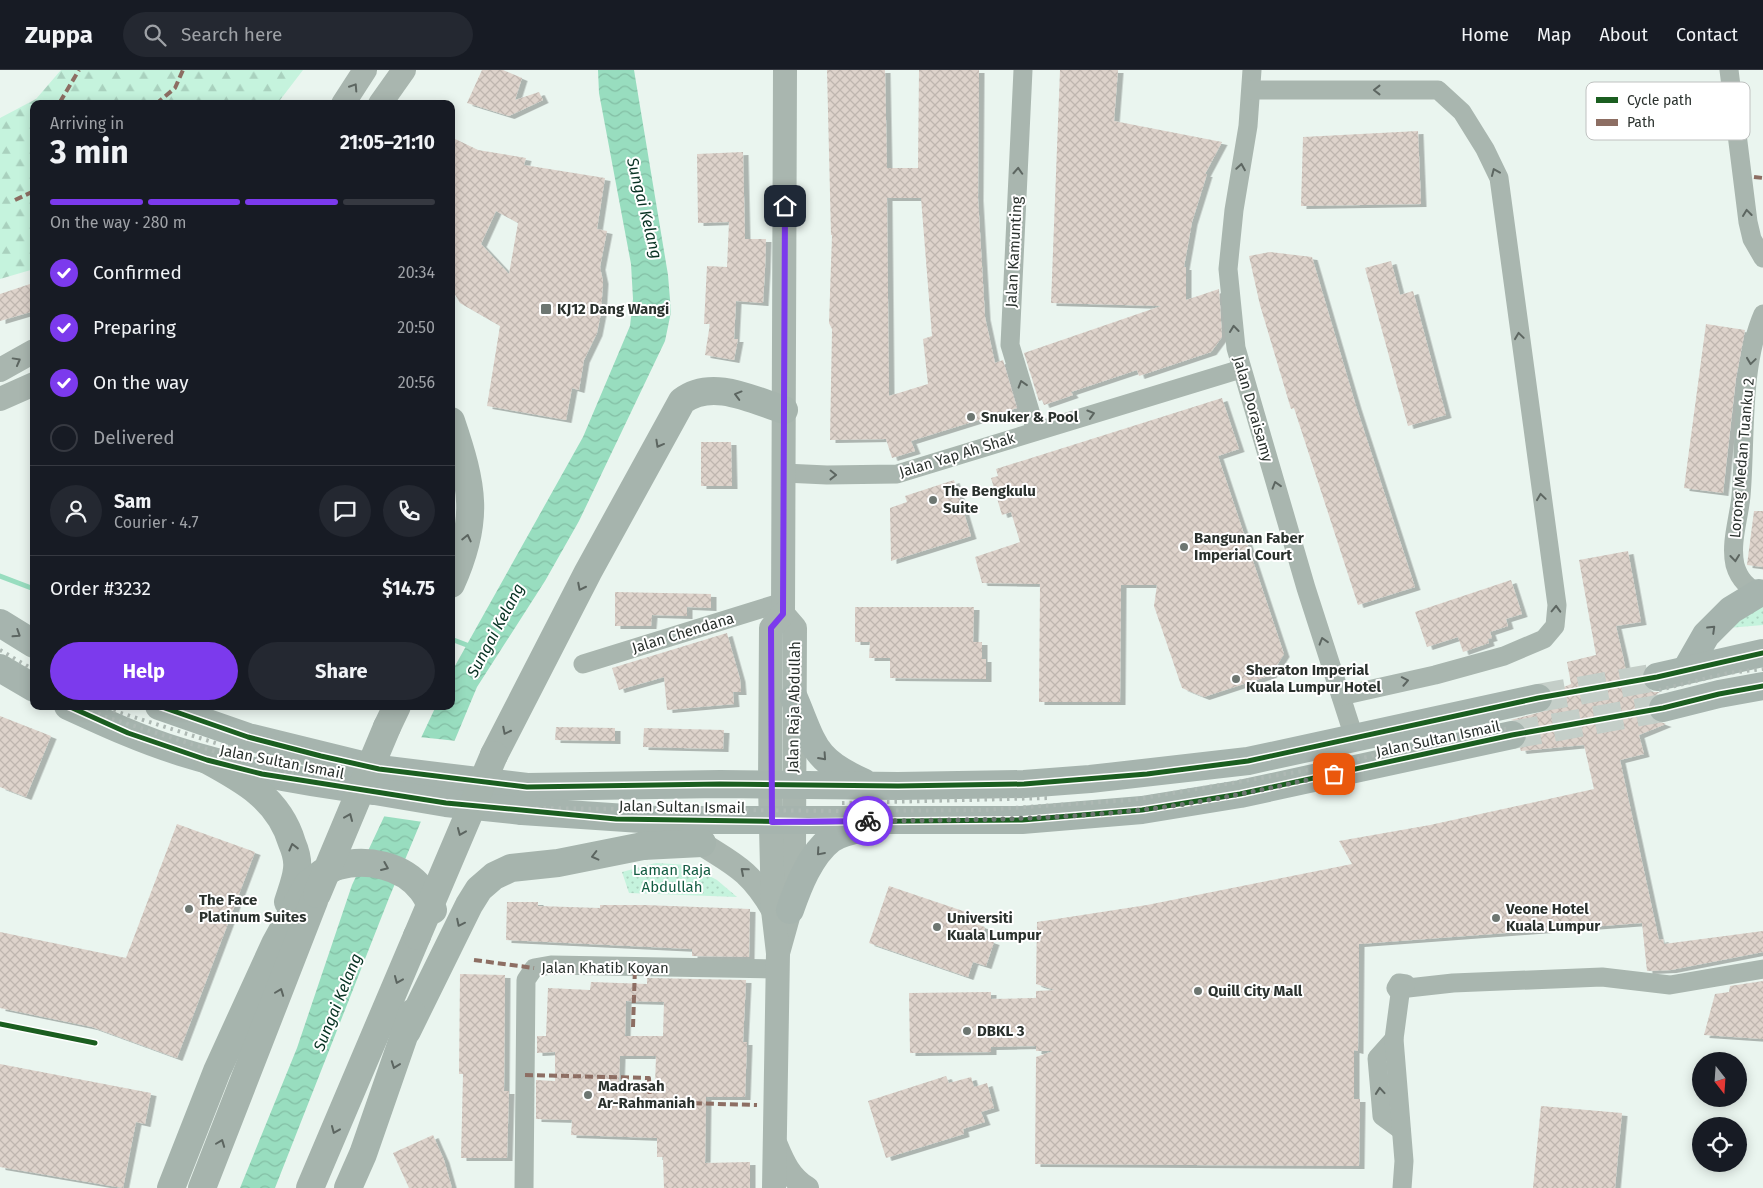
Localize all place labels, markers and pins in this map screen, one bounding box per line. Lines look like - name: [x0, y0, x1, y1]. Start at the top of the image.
- pin: [764, 185, 806, 227]
- place label: KJ12 Dang Wangi: [557, 300, 669, 318]
- marker: KJ12 Dang Wangi: [539, 302, 553, 316]
- place label: Snuker & Pool: [981, 408, 1079, 426]
- marker: Snuker & Pool: [965, 411, 977, 423]
- place label: The Bengkulu Suite: [943, 482, 1036, 517]
- marker: The Bengkulu Suite: [927, 494, 939, 506]
- place label: Bangunan Faber Imperial Court: [1194, 529, 1305, 564]
- marker: Bangunan Faber Imperial Court: [1178, 541, 1190, 553]
- place label: Sheraton Imperial Kuala Lumpur Hotel: [1246, 661, 1381, 696]
- marker: Sheraton Imperial Kuala Lumpur Hotel: [1230, 673, 1242, 685]
- pin: [1313, 753, 1355, 795]
- place label: The Face Platinum Suites: [199, 891, 306, 926]
- place label: Veone Hotel Kuala Lumpur: [1505, 900, 1601, 935]
- marker: The Face Platinum Suites: [183, 903, 195, 915]
- place label: Universiti Kuala Lumpur: [947, 909, 1042, 944]
- marker: Veone Hotel Kuala Lumpur: [1490, 912, 1502, 924]
- marker: Universiti Kuala Lumpur: [931, 921, 943, 933]
- place label: Quill City Mall: [1208, 982, 1303, 1000]
- marker: Quill City Mall: [1192, 985, 1204, 997]
- place label: DBKL 3: [977, 1022, 1025, 1040]
- marker: DBKL 3: [961, 1025, 973, 1037]
- place label: Madrasah Ar-Rahmaniah: [597, 1077, 695, 1112]
- marker: Madrasah Ar-Rahmaniah: [582, 1089, 594, 1101]

